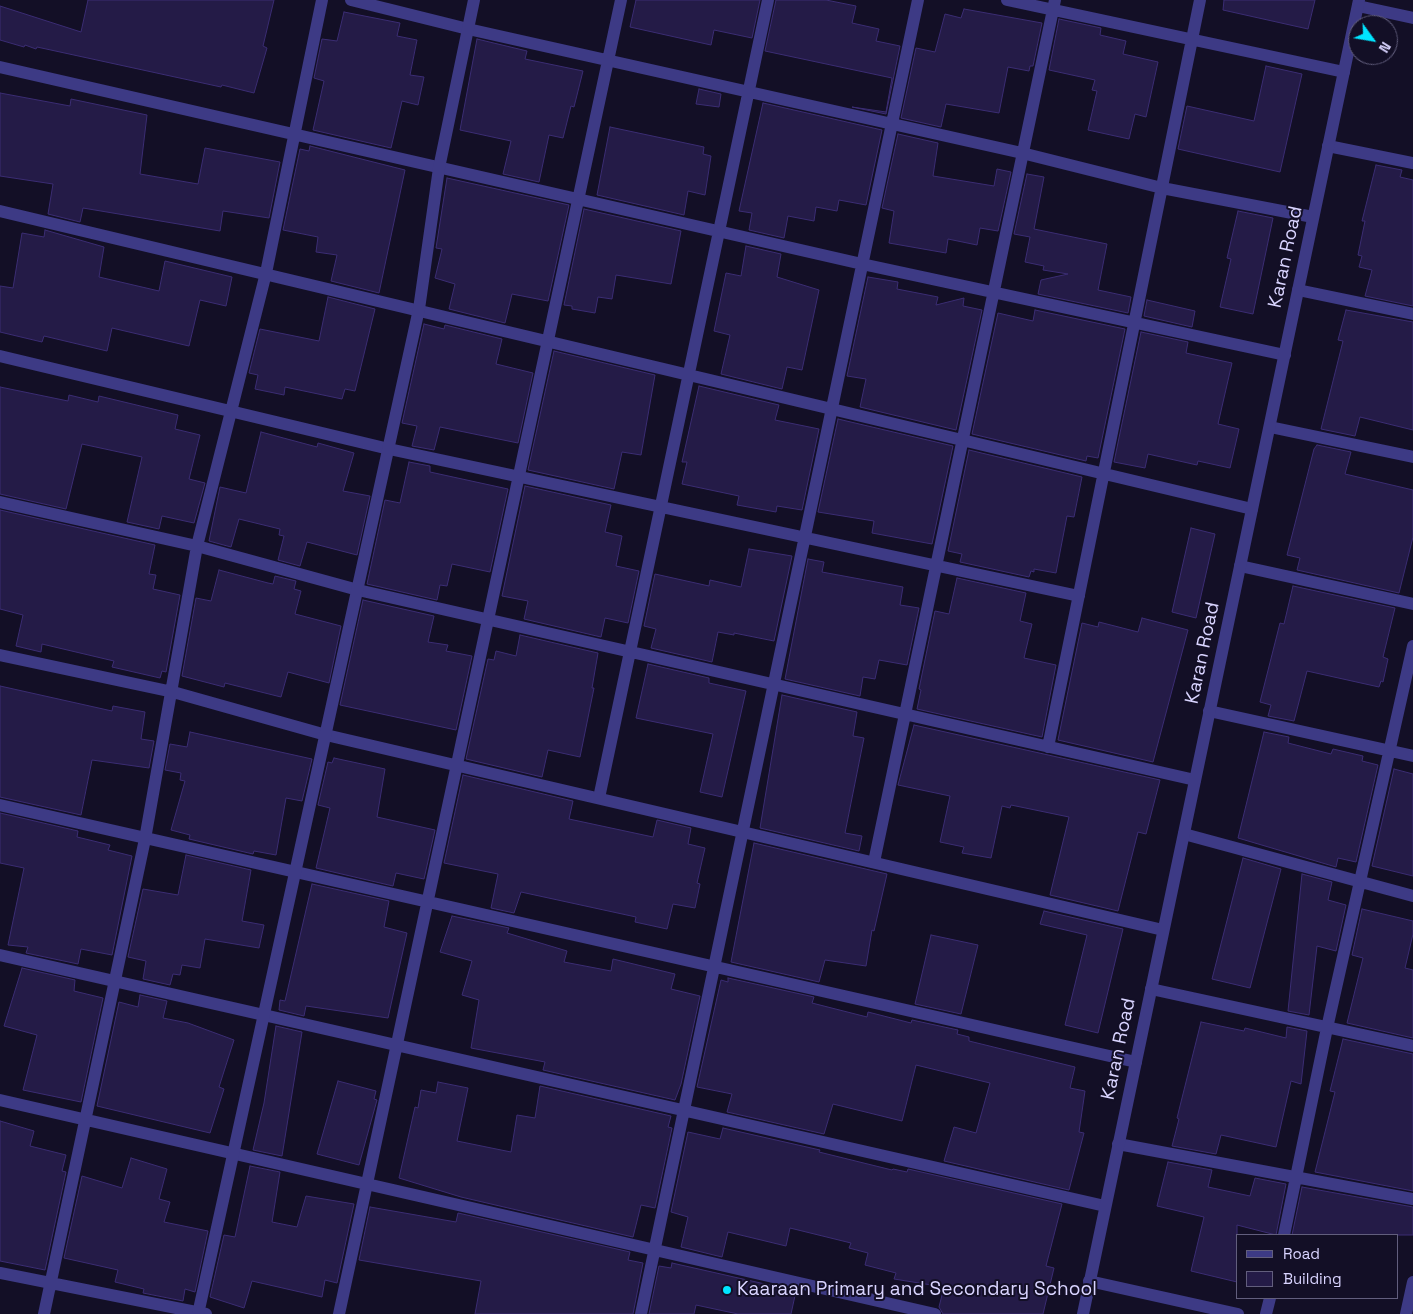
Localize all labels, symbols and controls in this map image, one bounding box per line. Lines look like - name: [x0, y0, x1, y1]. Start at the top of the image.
- north arrow: [1348, 15, 1398, 65]
- text: N: [1375, 39, 1395, 56]
- street label: Karan Road: [1264, 204, 1308, 310]
- street label: Karan Road: [1181, 600, 1225, 706]
- street label: Karan Road: [1097, 996, 1141, 1102]
- legend: [1236, 1234, 1398, 1299]
- text: Road: [1283, 1244, 1320, 1263]
- text: Building: [1283, 1269, 1342, 1288]
- place label: Kaaraan Primary and Secondary School: [737, 1279, 1097, 1301]
- marker: Kaaraan Primary and Secondary School: [721, 1284, 733, 1296]

